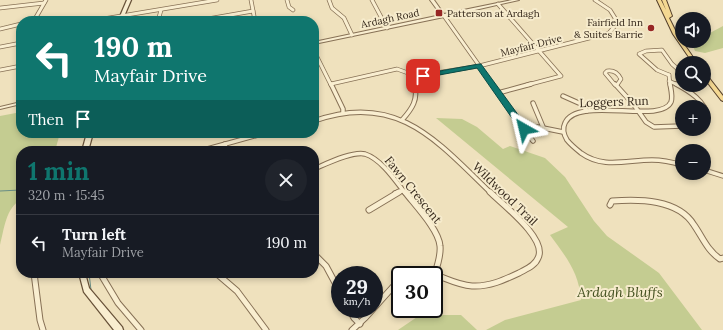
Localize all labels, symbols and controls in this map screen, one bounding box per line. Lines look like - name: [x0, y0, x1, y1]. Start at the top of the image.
- street label: Ardagh Road: [359, 6, 420, 31]
- place label: Patterson at Ardagh: [447, 7, 540, 20]
- marker: Patterson at Ardagh: [434, 8, 444, 18]
- map controls: [675, 12, 711, 180]
- button: sound: [675, 12, 711, 48]
- place label: Fairfield Inn & Suites Barrie: [574, 16, 644, 41]
- marker: Fairfield Inn & Suites Barrie: [646, 23, 656, 33]
- text: 190 m: [94, 29, 172, 65]
- street label: Mayfair Drive: [499, 31, 564, 59]
- icon: left: [28, 32, 80, 84]
- button: search: [675, 56, 711, 92]
- pin: [406, 59, 440, 93]
- text: Mayfair Drive: [94, 64, 207, 87]
- icon: arrive: [412, 65, 434, 87]
- street label: Loggers Run: [579, 93, 649, 110]
- button: +: [675, 100, 711, 136]
- icon: arrive: [72, 108, 94, 130]
- position arrow: [503, 108, 545, 150]
- text: Then: [28, 110, 64, 129]
- button: −: [675, 144, 711, 180]
- street label: Fawn Crescent: [382, 153, 445, 227]
- text: 1 min: [28, 156, 89, 187]
- button: close: [265, 159, 307, 201]
- street label: Wildwood Trail: [470, 159, 541, 228]
- text: 320 m · 15:45: [28, 187, 105, 204]
- text: Turn left: [62, 225, 126, 244]
- icon: left: [28, 232, 50, 254]
- text: 190 m: [266, 233, 307, 252]
- text: Mayfair Drive: [62, 244, 144, 261]
- speed limit sign: 30: [391, 266, 443, 318]
- text: 29: [346, 274, 368, 299]
- park label: Ardagh Bluffs: [576, 283, 663, 301]
- text: km/h: [343, 295, 371, 308]

